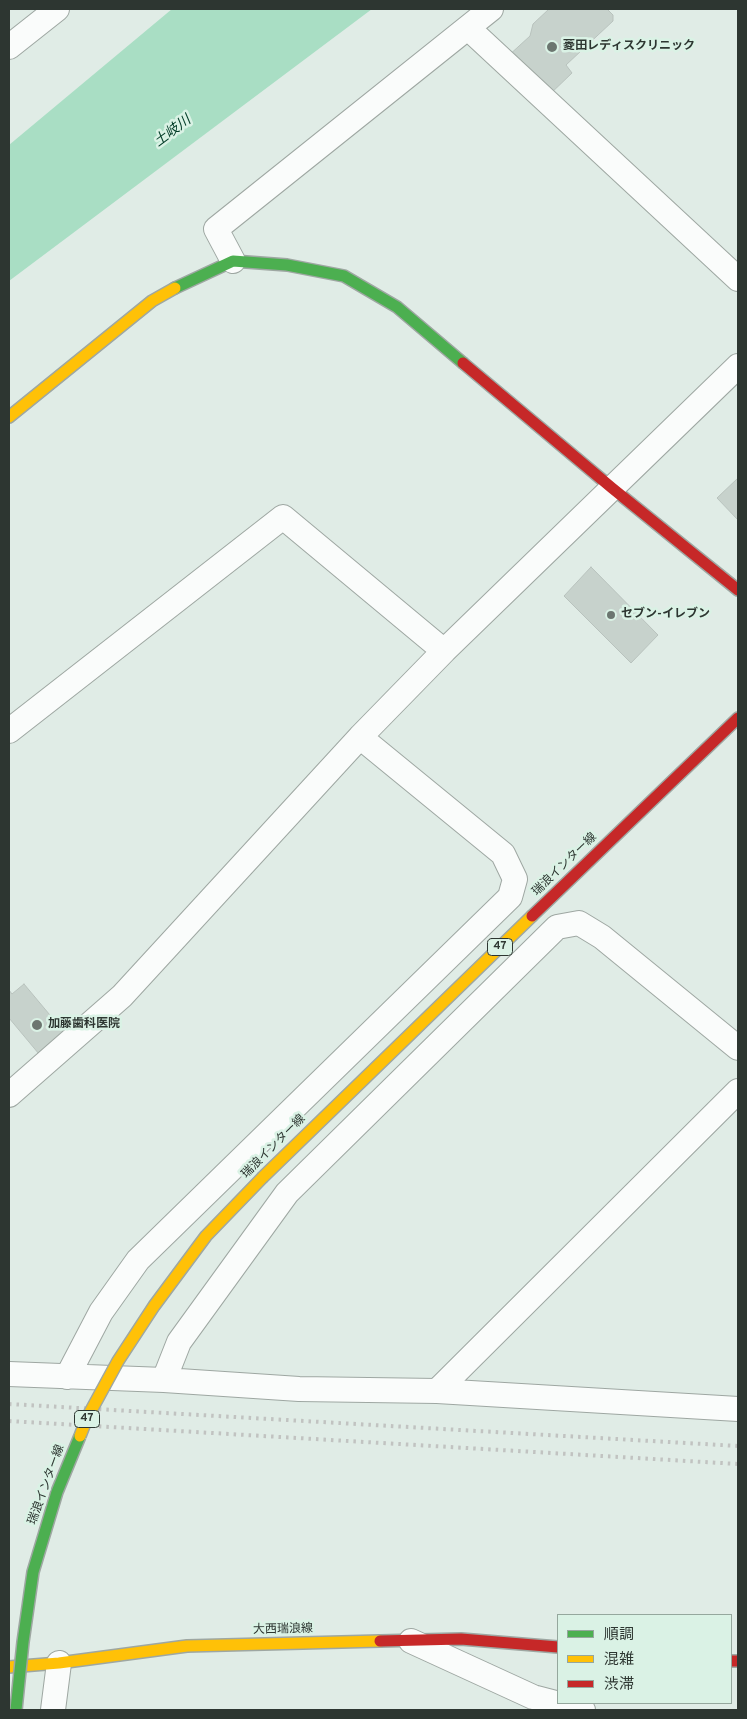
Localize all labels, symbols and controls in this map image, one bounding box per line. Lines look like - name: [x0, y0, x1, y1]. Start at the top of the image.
- marker: 菱田レディスクリニック: [545, 40, 559, 54]
- place label: 菱田レディスクリニック: [563, 40, 695, 54]
- water label: 土岐川: [151, 113, 195, 151]
- place label: セブン-イレブン: [621, 608, 710, 622]
- marker: セブン-イレブン: [605, 609, 617, 621]
- street label: 瑞浪インター線: [530, 831, 600, 899]
- road number: 47: [488, 939, 512, 956]
- marker: 加藤歯科医院: [30, 1018, 44, 1032]
- place label: 加藤歯科医院: [48, 1018, 120, 1032]
- street label: 瑞浪インター線: [239, 1112, 309, 1182]
- road number: 47: [74, 1410, 100, 1428]
- street label: 瑞浪インター線: [26, 1443, 68, 1527]
- legend: [557, 1614, 732, 1704]
- street label: 大西瑞浪線: [253, 1622, 313, 1638]
- text: 順調: [604, 1626, 634, 1645]
- text: 混雑: [604, 1651, 634, 1670]
- text: 渋滞: [604, 1676, 634, 1695]

